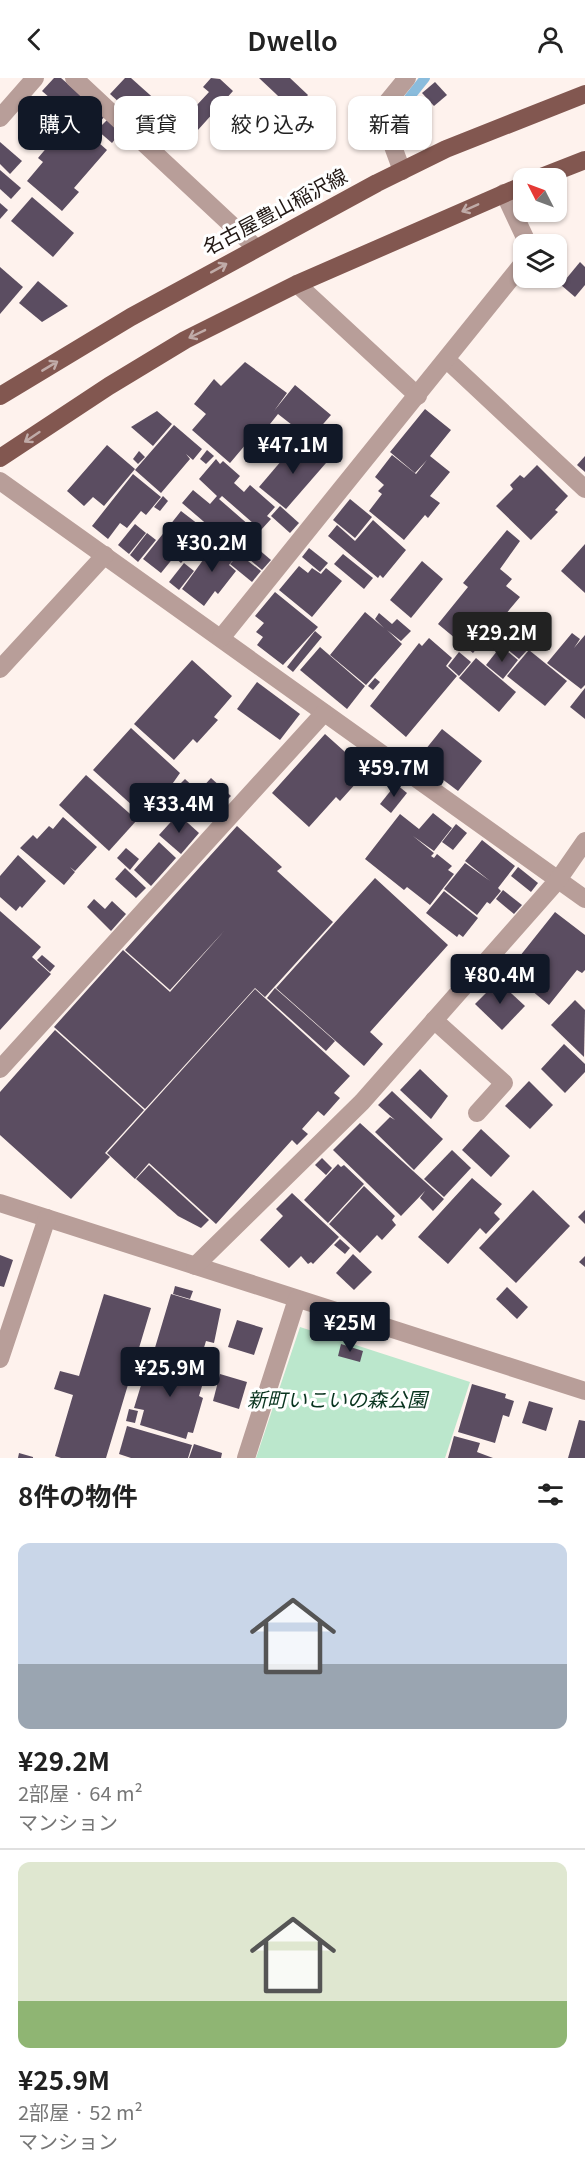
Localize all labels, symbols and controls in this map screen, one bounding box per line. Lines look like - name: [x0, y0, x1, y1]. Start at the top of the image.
- text: Dwello: [247, 20, 338, 59]
- icon: back: [18, 23, 51, 56]
- icon: person: [534, 23, 567, 56]
- chip: 購入: [18, 96, 102, 150]
- chip: 賃貸: [114, 96, 198, 150]
- chip: 絞り込み: [210, 96, 336, 150]
- chip: 新着: [348, 96, 432, 150]
- street label: 名古屋豊山稲沢線: [197, 160, 352, 261]
- north arrow: [513, 168, 567, 222]
- map controls: [513, 168, 567, 288]
- one-way arrow: [461, 203, 479, 214]
- button: layers: [513, 234, 567, 288]
- one-way arrow: [209, 262, 227, 273]
- one-way arrow: [189, 328, 207, 340]
- one-way arrow: [41, 359, 58, 371]
- pin: ¥47.1M: [244, 424, 342, 475]
- text: ¥47.1M: [258, 429, 328, 458]
- one-way arrow: [24, 431, 41, 443]
- pin: ¥30.2M: [163, 522, 261, 573]
- text: ¥30.2M: [177, 527, 247, 556]
- pin: ¥29.2M: [453, 612, 551, 663]
- text: ¥29.2M: [467, 617, 537, 646]
- pin: ¥59.7M: [345, 747, 443, 798]
- text: ¥59.7M: [359, 752, 429, 781]
- pin: ¥33.4M: [130, 783, 228, 834]
- text: ¥33.4M: [144, 788, 214, 817]
- pin: ¥80.4M: [451, 954, 549, 1005]
- text: ¥80.4M: [465, 959, 535, 988]
- pin: ¥25M: [314, 1302, 386, 1353]
- text: ¥25M: [324, 1307, 376, 1336]
- pin: ¥25.9M: [121, 1347, 219, 1398]
- text: ¥25.9M: [135, 1352, 205, 1381]
- park label: 新町いこいの森公園: [247, 1384, 430, 1413]
- text: 8件の物件: [18, 1476, 137, 1513]
- icon: filters: [534, 1478, 567, 1511]
- icon: home: [239, 1582, 347, 1690]
- text: ¥29.2M: [18, 1741, 110, 1778]
- text: 2部屋 · 64 m²: [18, 1778, 143, 1807]
- text: マンション: [18, 1807, 118, 1836]
- icon: home: [239, 1901, 347, 2009]
- text: ¥25.9M: [18, 2060, 110, 2097]
- text: 2部屋 · 52 m²: [18, 2097, 143, 2126]
- text: マンション: [18, 2126, 118, 2155]

